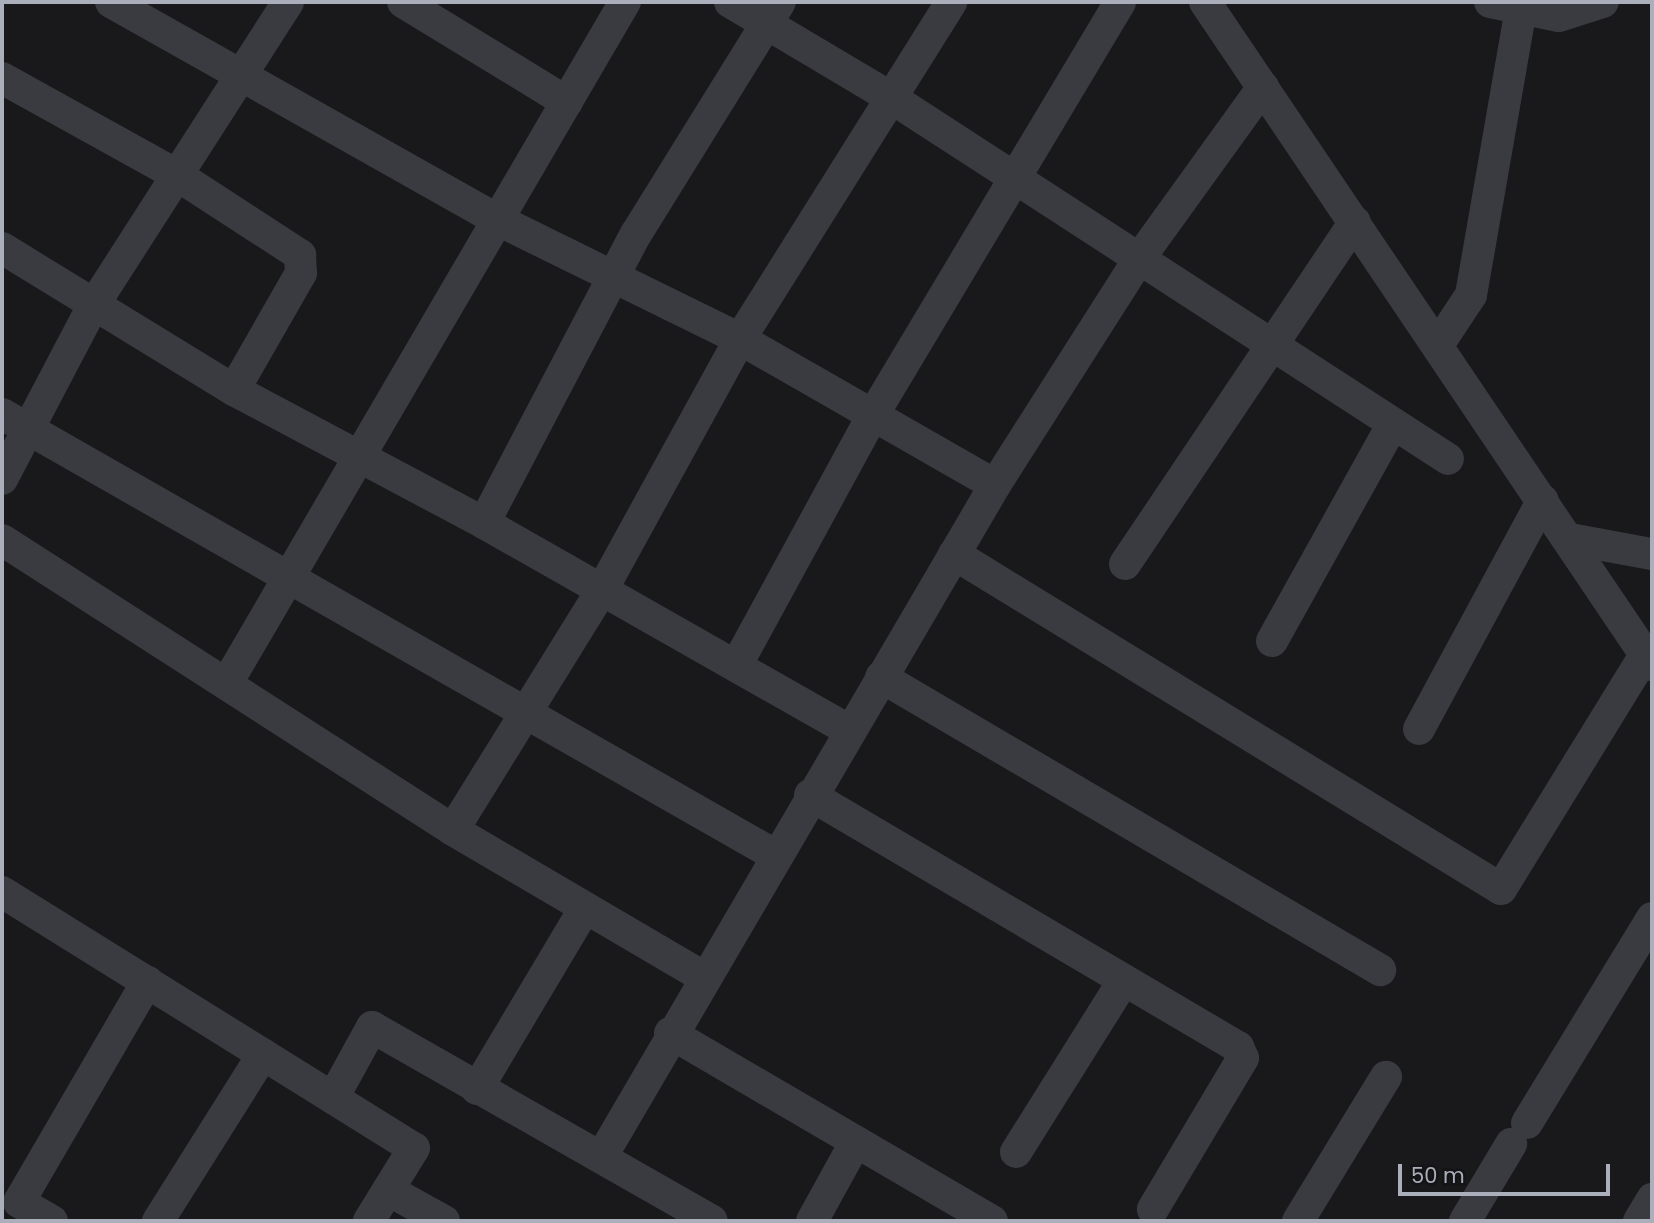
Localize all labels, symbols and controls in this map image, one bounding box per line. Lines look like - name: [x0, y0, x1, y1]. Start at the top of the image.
- scale bar: [1402, 1150, 1614, 1194]
- text: 50 m: [1411, 1161, 1465, 1190]

